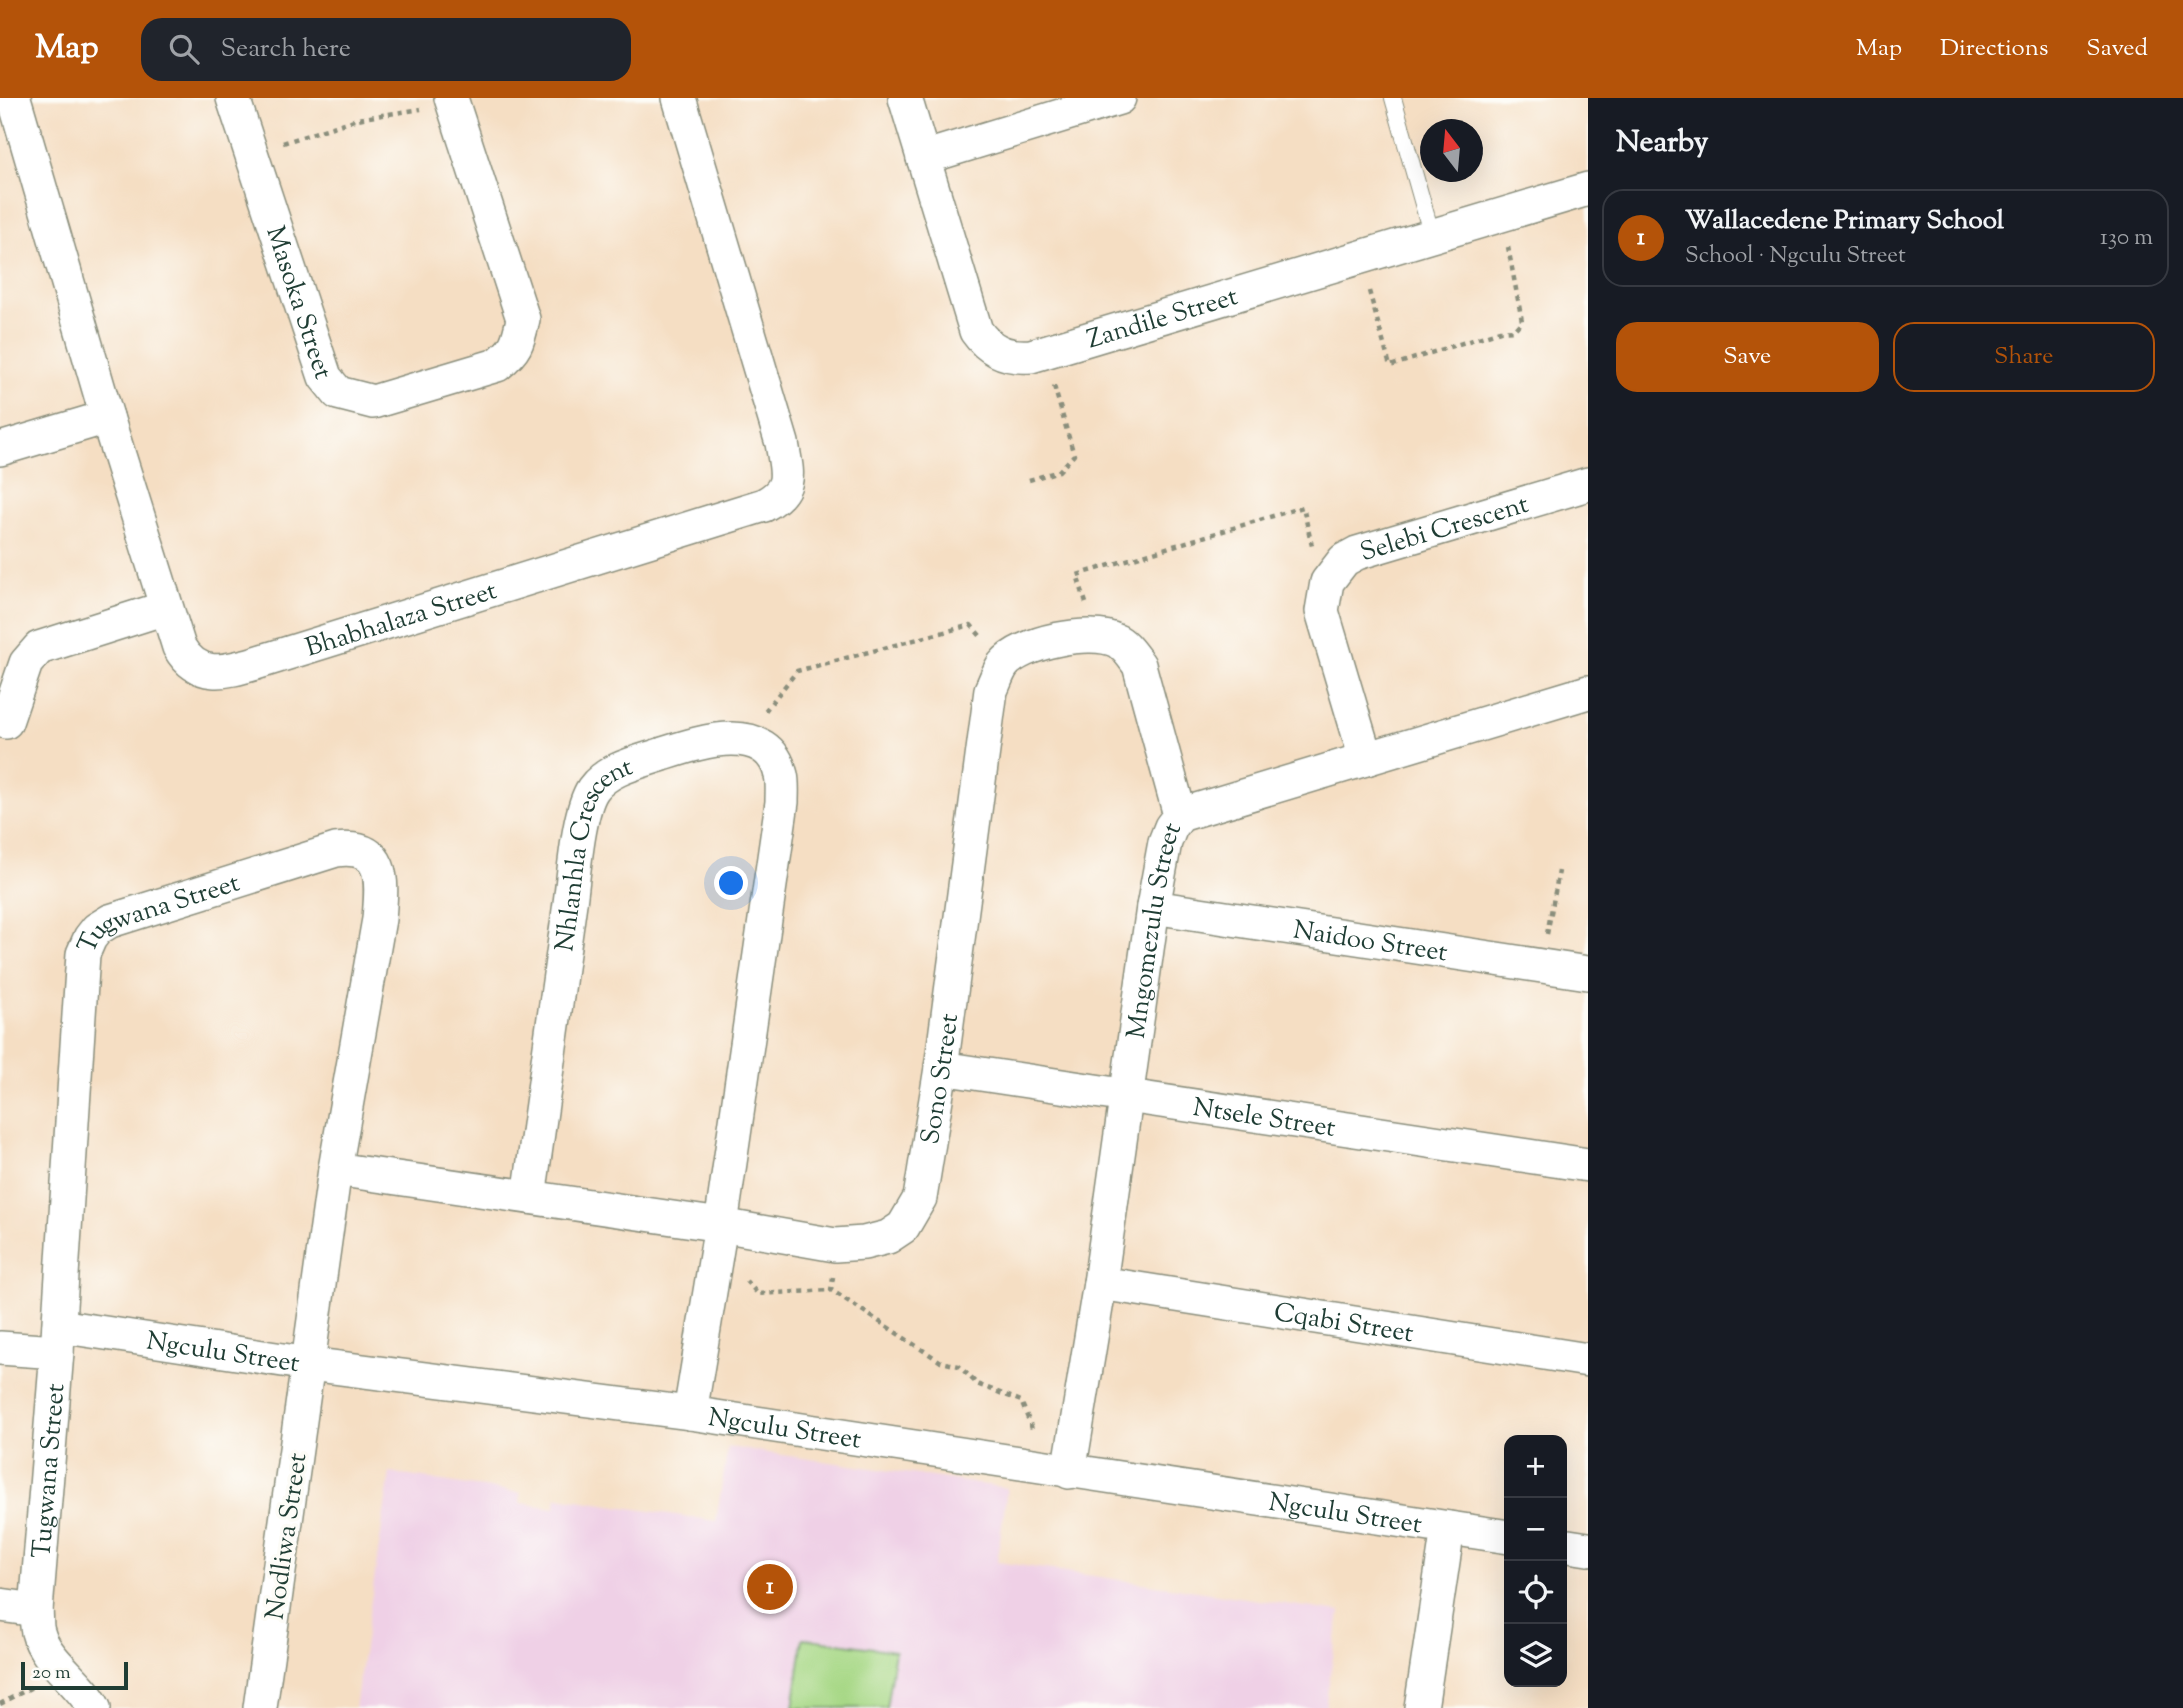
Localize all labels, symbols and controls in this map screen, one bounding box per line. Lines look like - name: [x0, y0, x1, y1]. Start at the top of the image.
- search box: [141, 18, 631, 81]
- text: Map: [35, 25, 99, 73]
- icon: search: [165, 30, 203, 68]
- text: Search here: [221, 31, 351, 68]
- text: Map: [1856, 32, 1902, 66]
- text: Directions: [1940, 32, 2048, 66]
- text: Saved: [2086, 32, 2148, 66]
- north arrow: [1420, 119, 1483, 182]
- text: Nearby: [1616, 122, 1708, 165]
- text: Wallacedene Primary School: [1685, 203, 2004, 240]
- street label: Masoka Street: [255, 222, 340, 384]
- text: 1: [1637, 222, 1645, 255]
- text: 130 m: [2100, 222, 2153, 255]
- text: School · Ngculu Street: [1685, 240, 1906, 273]
- street label: Zandile Street: [1083, 279, 1243, 359]
- button: Save: [1616, 322, 1879, 392]
- button: Share: [1893, 322, 2155, 392]
- street label: Selebi Crescent: [1356, 487, 1533, 572]
- street label: Bhabhalaza Street: [301, 573, 502, 668]
- street label: Nhlanhla Crescent: [547, 749, 639, 954]
- street label: Mngomezulu Street: [1119, 817, 1192, 1041]
- street label: Tugwana Street: [70, 865, 245, 959]
- your location: [714, 866, 748, 900]
- street label: Naidoo Street: [1290, 913, 1450, 972]
- street label: Sono Street: [913, 1011, 969, 1147]
- street label: Ntsele Street: [1190, 1090, 1338, 1148]
- street label: Cqabi Street: [1271, 1295, 1416, 1353]
- street label: Ngculu Street: [144, 1324, 302, 1383]
- street label: Tugwana Street: [24, 1382, 75, 1560]
- street label: Ngculu Street: [705, 1400, 864, 1460]
- map controls: [1504, 1435, 1567, 1687]
- button: +: [1504, 1435, 1567, 1498]
- street label: Nodliwa Street: [257, 1451, 317, 1622]
- street label: Ngculu Street: [1266, 1485, 1424, 1545]
- button: −: [1504, 1498, 1567, 1561]
- pin: 1: [747, 1561, 793, 1613]
- button: locate: [1504, 1561, 1567, 1624]
- button: layers: [1504, 1624, 1567, 1687]
- scale bar: [21, 1659, 128, 1691]
- text: 20 m: [32, 1660, 71, 1687]

